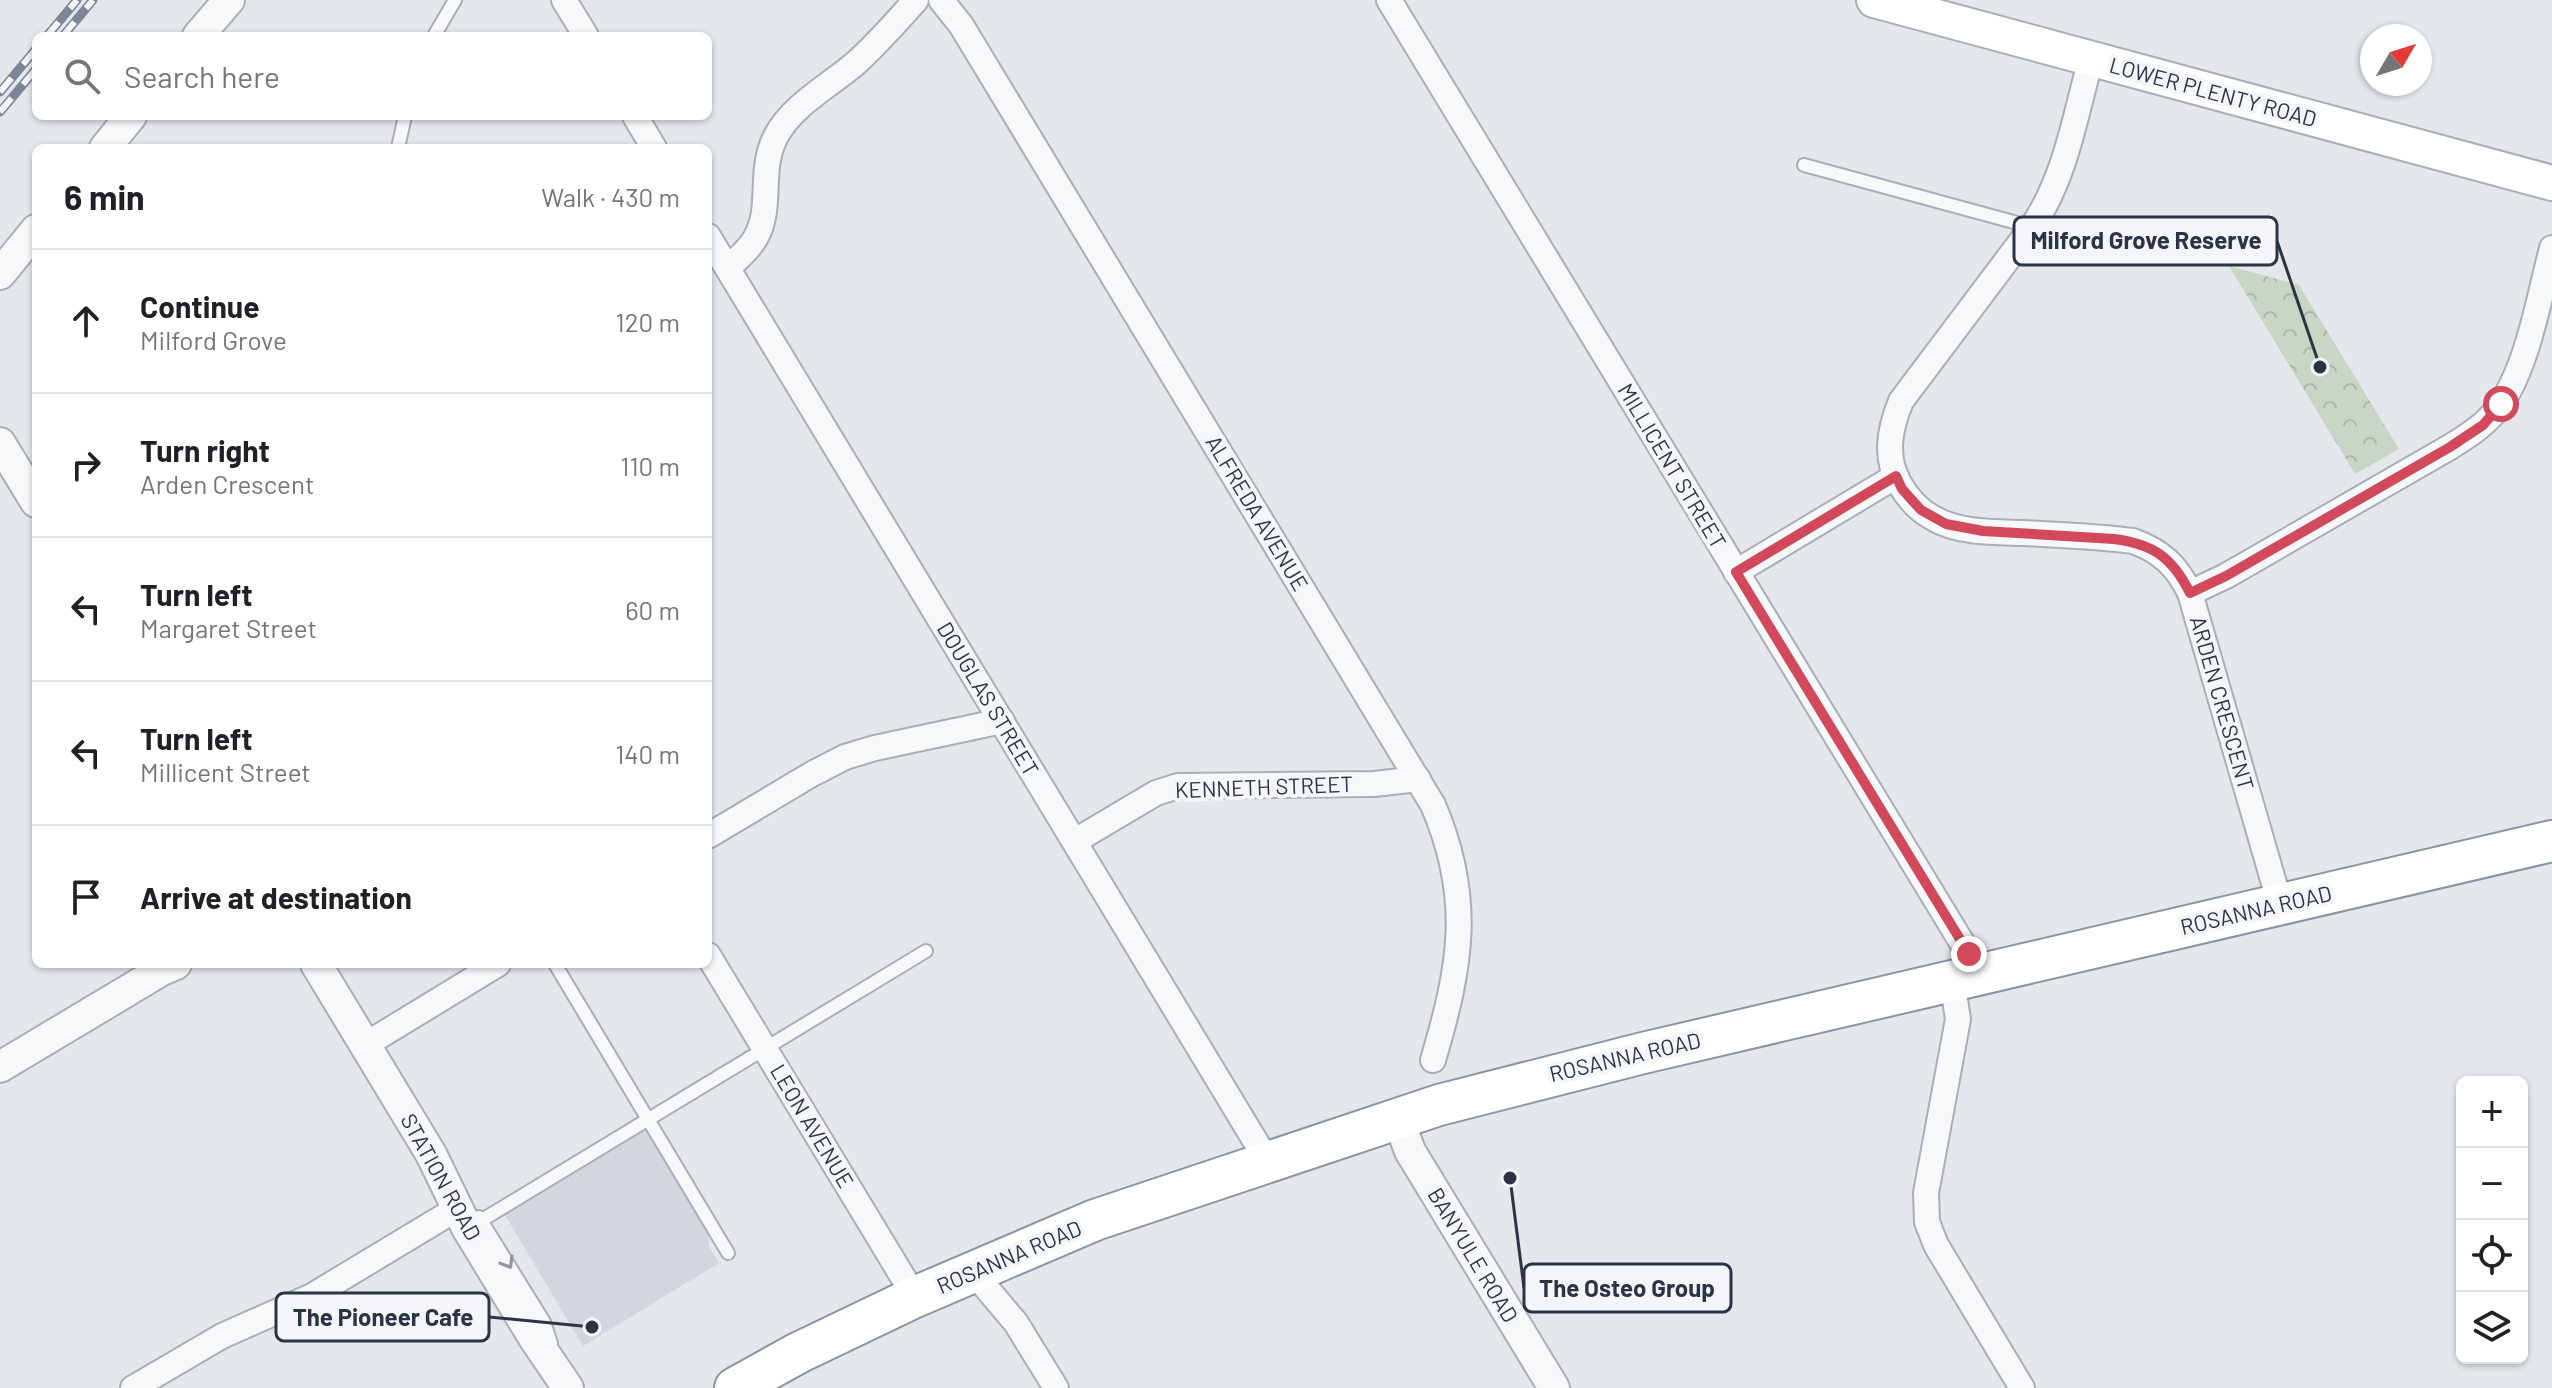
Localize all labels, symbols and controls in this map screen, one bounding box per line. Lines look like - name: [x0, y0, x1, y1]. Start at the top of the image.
- north arrow: [2360, 24, 2432, 96]
- search box: [32, 32, 712, 120]
- street label: LOWER PLENTY ROAD: [2107, 51, 2320, 131]
- icon: search: [60, 54, 104, 98]
- text: Search here: [124, 58, 280, 94]
- text: 6 min: [64, 176, 145, 217]
- text: Walk · 430 m: [541, 181, 680, 212]
- callout: Milford Grove Reserve: [2014, 217, 2277, 265]
- text: Milford Grove Reserve: [2030, 225, 2262, 254]
- text: Continue: [140, 288, 260, 324]
- icon: ahead: [64, 299, 108, 343]
- text: 120 m: [616, 306, 680, 337]
- text: Milford Grove: [140, 324, 287, 355]
- street label: MILLICENT STREET: [1613, 378, 1732, 553]
- route start: [2483, 386, 2519, 422]
- street label: ALFREDA AVENUE: [1201, 430, 1314, 595]
- text: Turn right: [140, 432, 270, 468]
- icon: right: [64, 443, 108, 487]
- text: 110 m: [620, 450, 680, 481]
- text: Arden Crescent: [140, 468, 314, 499]
- text: Turn left: [140, 576, 253, 612]
- icon: left: [64, 587, 108, 631]
- text: 60 m: [625, 594, 680, 625]
- text: Margaret Street: [140, 612, 317, 643]
- street label: ARDEN CRESCENT: [2186, 613, 2260, 793]
- street label: DOUGLAS STREET: [933, 617, 1045, 780]
- text: Turn left: [140, 720, 253, 756]
- icon: left: [64, 731, 108, 775]
- text: 140 m: [615, 738, 680, 769]
- text: Millicent Street: [140, 756, 311, 787]
- street label: KENNETH STREET: [1175, 770, 1353, 802]
- icon: arrive: [64, 875, 108, 919]
- text: Arrive at destination: [140, 879, 412, 915]
- street label: ROSANNA ROAD: [2178, 879, 2334, 939]
- route end: [1951, 936, 1987, 972]
- street label: ROSANNA ROAD: [1547, 1026, 1703, 1086]
- street label: LEON AVENUE: [766, 1059, 860, 1192]
- map controls: [2456, 1076, 2528, 1364]
- button: +: [2456, 1076, 2528, 1148]
- street label: STATION ROAD: [396, 1109, 487, 1244]
- button: −: [2456, 1148, 2528, 1220]
- street label: BANYULE ROAD: [1423, 1182, 1524, 1327]
- street label: ROSANNA ROAD: [932, 1214, 1085, 1298]
- button: locate: [2456, 1220, 2528, 1292]
- one-way arrow: [498, 1254, 514, 1269]
- callout: The Osteo Group: [1524, 1264, 1731, 1312]
- text: The Osteo Group: [1539, 1273, 1715, 1302]
- button: layers: [2456, 1292, 2528, 1364]
- callout: The Pioneer Cafe: [276, 1293, 489, 1341]
- text: The Pioneer Cafe: [293, 1302, 473, 1331]

